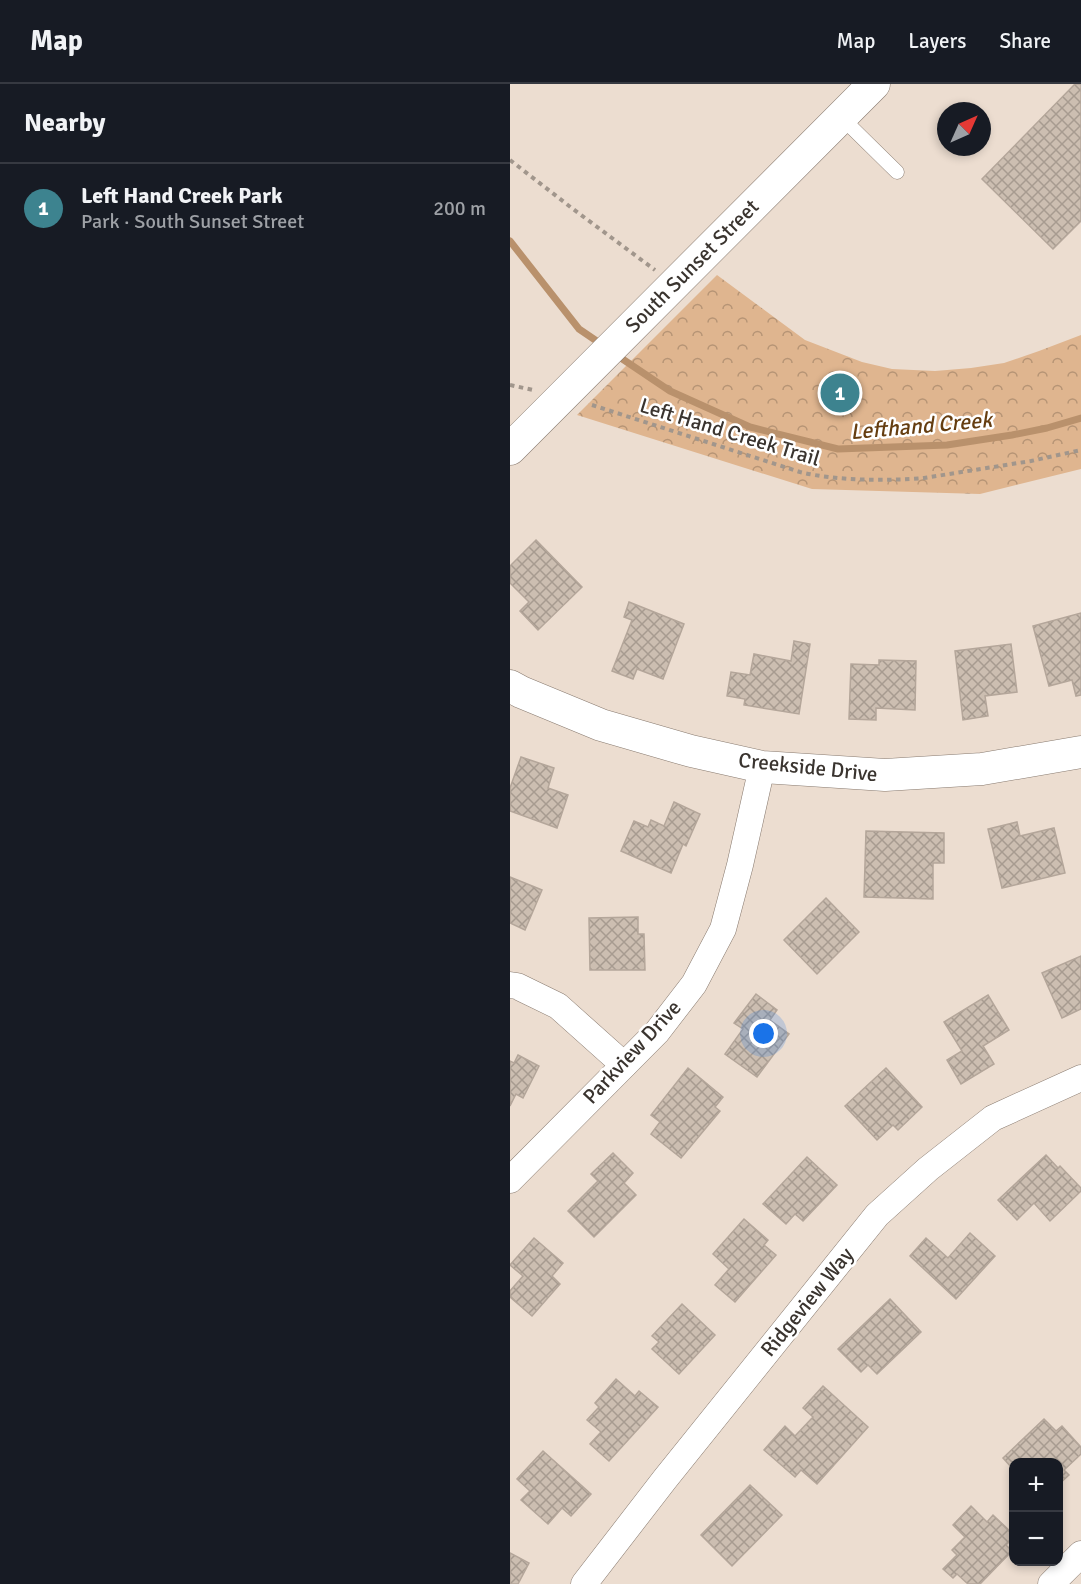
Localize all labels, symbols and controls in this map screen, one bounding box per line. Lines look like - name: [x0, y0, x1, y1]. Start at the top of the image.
- text: Map: [30, 24, 83, 58]
- text: Map: [837, 28, 875, 54]
- text: Layers: [908, 28, 966, 54]
- text: Share: [999, 28, 1051, 54]
- north arrow: [937, 102, 991, 156]
- text: Nearby: [24, 107, 105, 139]
- text: Left Hand Creek Park: [81, 182, 282, 209]
- street label: South Sunset Street: [620, 194, 764, 338]
- text: 1: [38, 196, 49, 221]
- text: 200 m: [433, 196, 486, 221]
- text: Park · South Sunset Street: [81, 209, 304, 234]
- pin: 1: [820, 370, 860, 416]
- street label: Left Hand Creek Trail: [637, 392, 823, 472]
- water label: Lefthand Creek: [849, 406, 995, 445]
- street label: Creekside Drive: [737, 747, 879, 787]
- street label: Parkview Drive: [577, 995, 687, 1109]
- your location: [749, 1019, 778, 1048]
- street label: Ridgeview Way: [755, 1242, 859, 1362]
- map controls: [1009, 1458, 1063, 1566]
- button: +: [1009, 1458, 1063, 1512]
- button: −: [1009, 1512, 1063, 1566]

